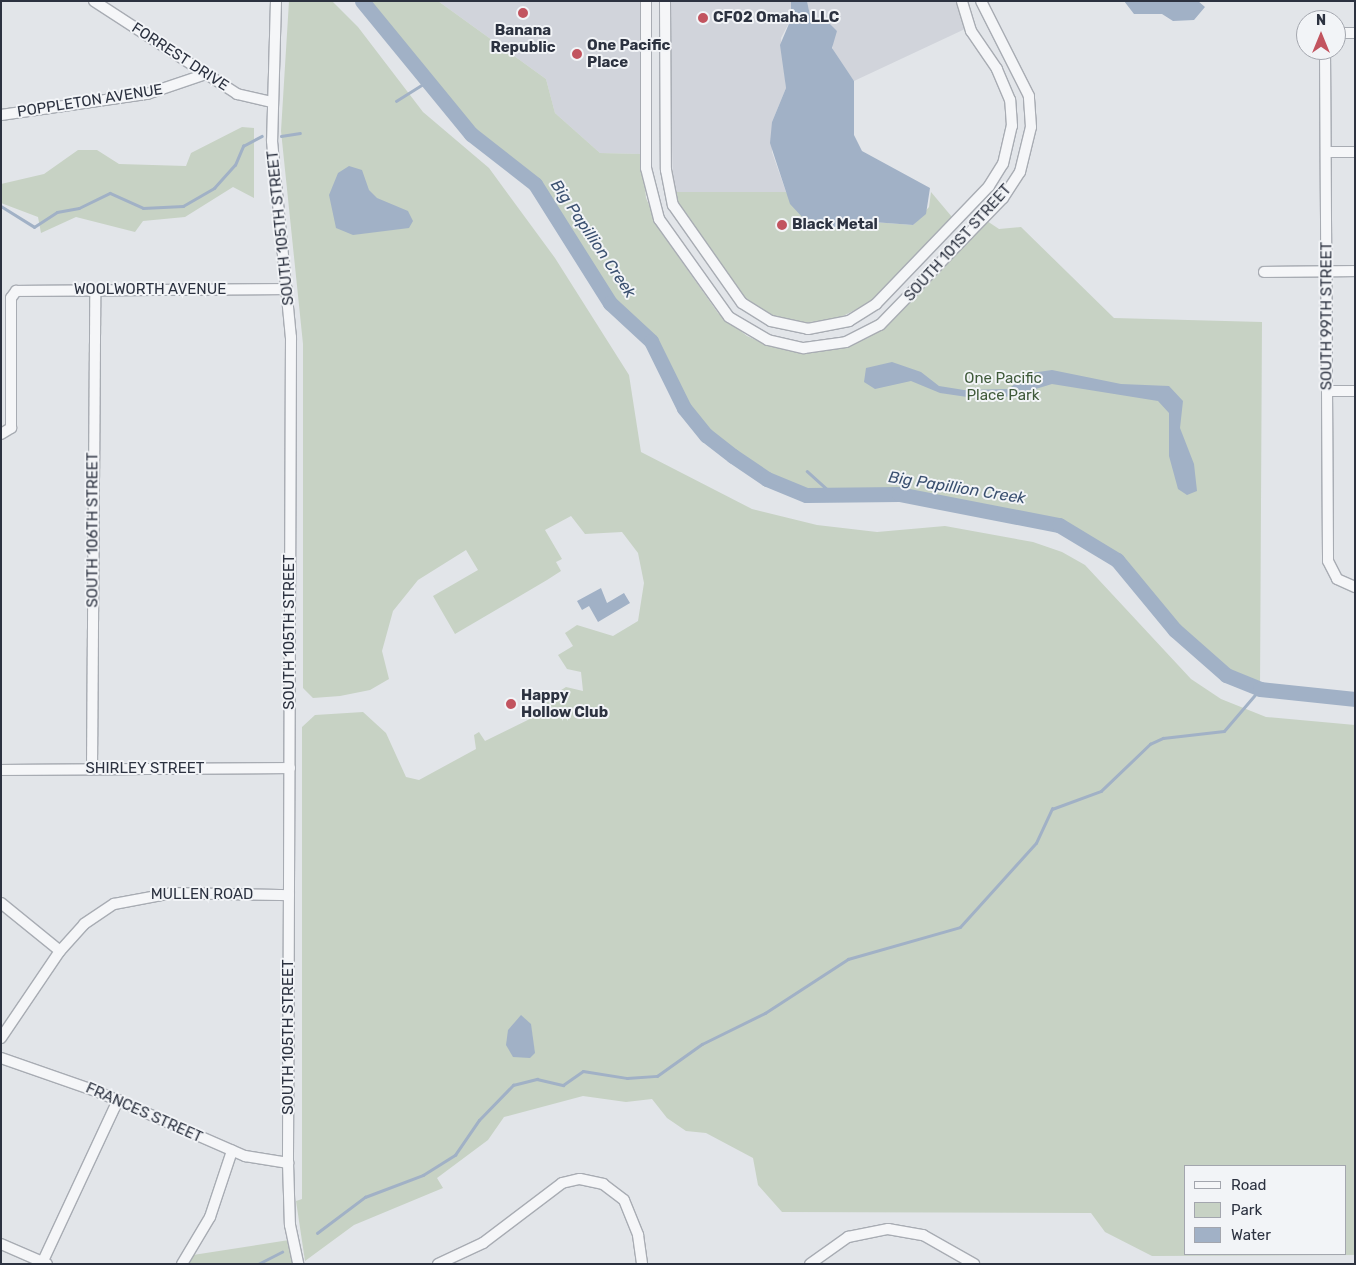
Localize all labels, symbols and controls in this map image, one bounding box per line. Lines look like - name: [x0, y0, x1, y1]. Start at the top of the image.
- marker: Banana Republic: [517, 7, 529, 19]
- place label: CF02 Omaha LLC: [713, 9, 839, 27]
- north arrow: [1296, 10, 1346, 60]
- marker: CF02 Omaha LLC: [697, 12, 709, 24]
- text: N: [1316, 12, 1326, 29]
- street label: FORREST DRIVE: [128, 19, 232, 95]
- place label: Banana Republic: [490, 21, 556, 56]
- place label: One Pacific Place: [587, 36, 670, 71]
- marker: One Pacific Place: [571, 48, 583, 60]
- street label: POPPLETON AVENUE: [16, 81, 164, 121]
- street label: SOUTH 105TH STREET: [264, 150, 298, 306]
- water label: Big Papillion Creek: [546, 176, 640, 302]
- street label: SOUTH 101ST STREET: [901, 181, 1015, 305]
- place label: Black Metal: [792, 216, 878, 234]
- marker: Black Metal: [776, 219, 788, 231]
- street label: SOUTH 99TH STREET: [1318, 242, 1336, 390]
- street label: WOOLWORTH AVENUE: [73, 281, 227, 299]
- park label: One Pacific Place Park: [964, 369, 1042, 404]
- street label: SOUTH 106TH STREET: [84, 452, 102, 608]
- water label: Big Papillion Creek: [887, 468, 1027, 508]
- street label: SOUTH 105TH STREET: [281, 554, 299, 710]
- place label: Happy Hollow Club: [521, 686, 609, 721]
- marker: Happy Hollow Club: [505, 698, 517, 710]
- street label: SHIRLEY STREET: [85, 760, 205, 778]
- street label: MULLEN ROAD: [151, 886, 253, 904]
- street label: SOUTH 105TH STREET: [280, 959, 298, 1115]
- street label: FRANCES STREET: [83, 1079, 205, 1147]
- legend: [1184, 1165, 1346, 1255]
- text: Road: [1231, 1176, 1267, 1194]
- text: Park: [1231, 1201, 1262, 1219]
- text: Water: [1231, 1226, 1271, 1244]

